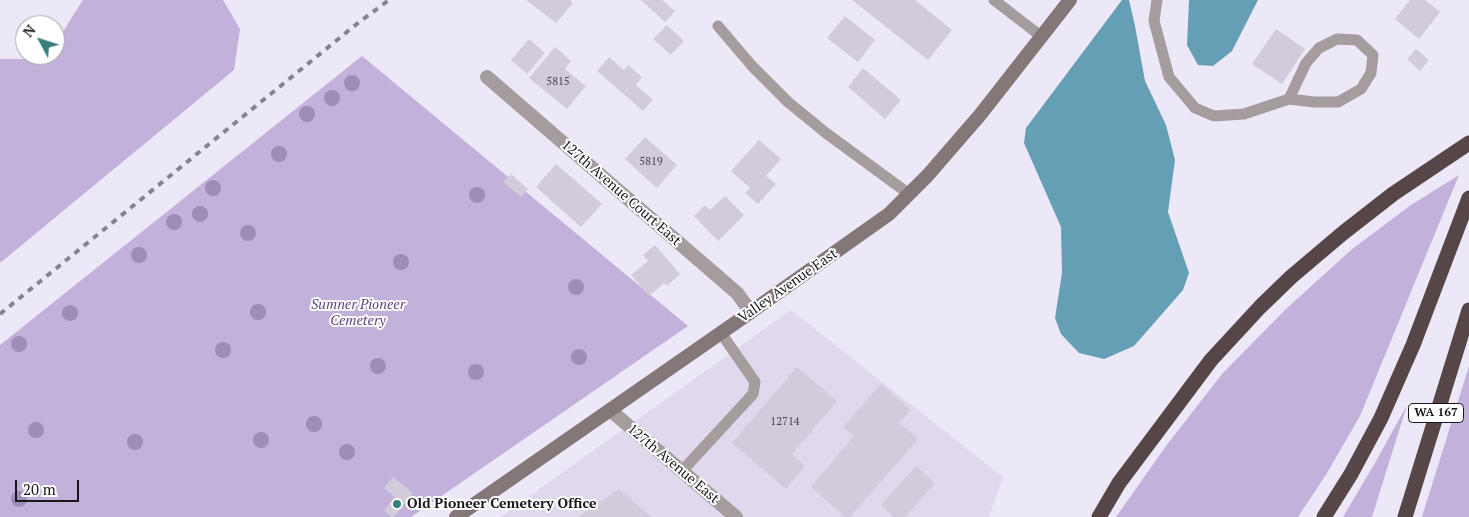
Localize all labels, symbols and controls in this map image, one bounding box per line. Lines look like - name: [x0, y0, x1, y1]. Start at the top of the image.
- north arrow: [15, 15, 65, 65]
- text: N: [18, 21, 40, 41]
- house number: 5815: [546, 75, 570, 89]
- street label: 127th Avenue Court East: [558, 137, 684, 249]
- house number: 5819: [639, 155, 663, 169]
- street label: Valley Avenue East: [735, 246, 841, 326]
- park label: Sumner Pioneer Cemetery: [311, 297, 405, 330]
- road number: WA 167: [1408, 403, 1464, 422]
- house number: 12714: [770, 415, 800, 429]
- street label: 127th Avenue East: [624, 421, 722, 507]
- scale bar: [18, 470, 81, 502]
- text: 20 m: [23, 479, 56, 499]
- place label: Old Pioneer Cemetery Office: [407, 496, 596, 512]
- marker: Old Pioneer Cemetery Office: [391, 498, 403, 510]

